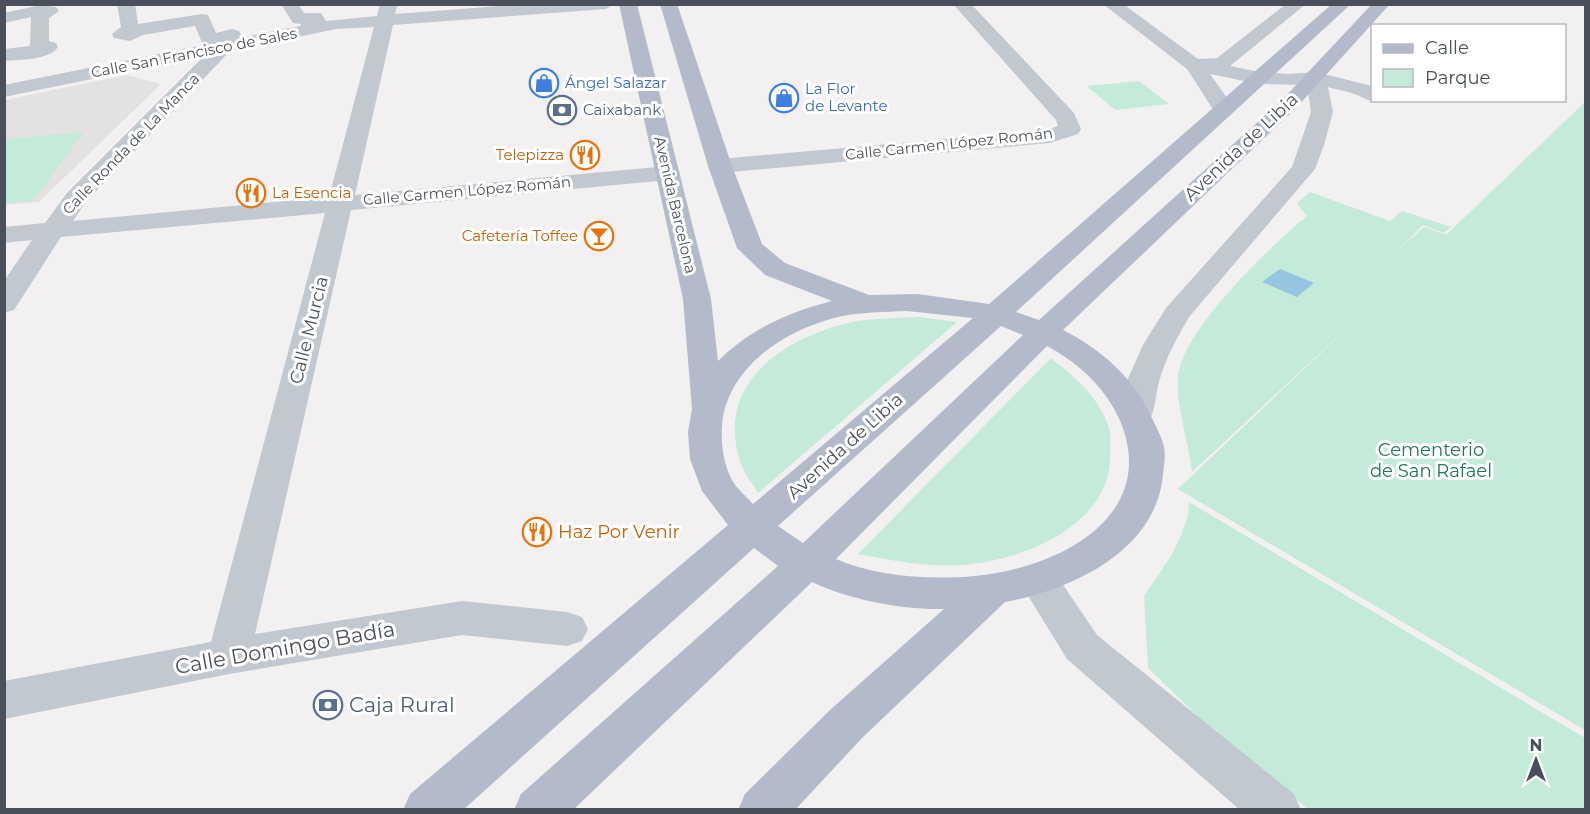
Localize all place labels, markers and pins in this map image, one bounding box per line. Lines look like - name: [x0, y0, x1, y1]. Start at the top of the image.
- shop icon: Ángel Salazar: [528, 67, 560, 99]
- place label: Ángel Salazar: [565, 73, 667, 92]
- place label: La Flor de Levante: [805, 79, 887, 115]
- shop icon: La Flor de Levante: [768, 82, 800, 114]
- bank icon: Caixabank: [546, 94, 578, 126]
- place label: Caixabank: [583, 100, 661, 119]
- restaurant icon: Telepizza: [569, 139, 601, 171]
- place label: Telepizza: [496, 145, 564, 164]
- restaurant icon: La Esencia: [235, 177, 267, 209]
- place label: La Esencia: [272, 183, 351, 202]
- bar icon: Cafetería Toffee: [583, 220, 615, 252]
- place label: Cafetería Toffee: [462, 226, 578, 245]
- restaurant icon: Haz Por Venir: [521, 516, 553, 548]
- place label: Haz Por Venir: [558, 521, 680, 543]
- bank icon: Caja Rural: [312, 689, 344, 721]
- place label: Caja Rural: [349, 692, 455, 717]

